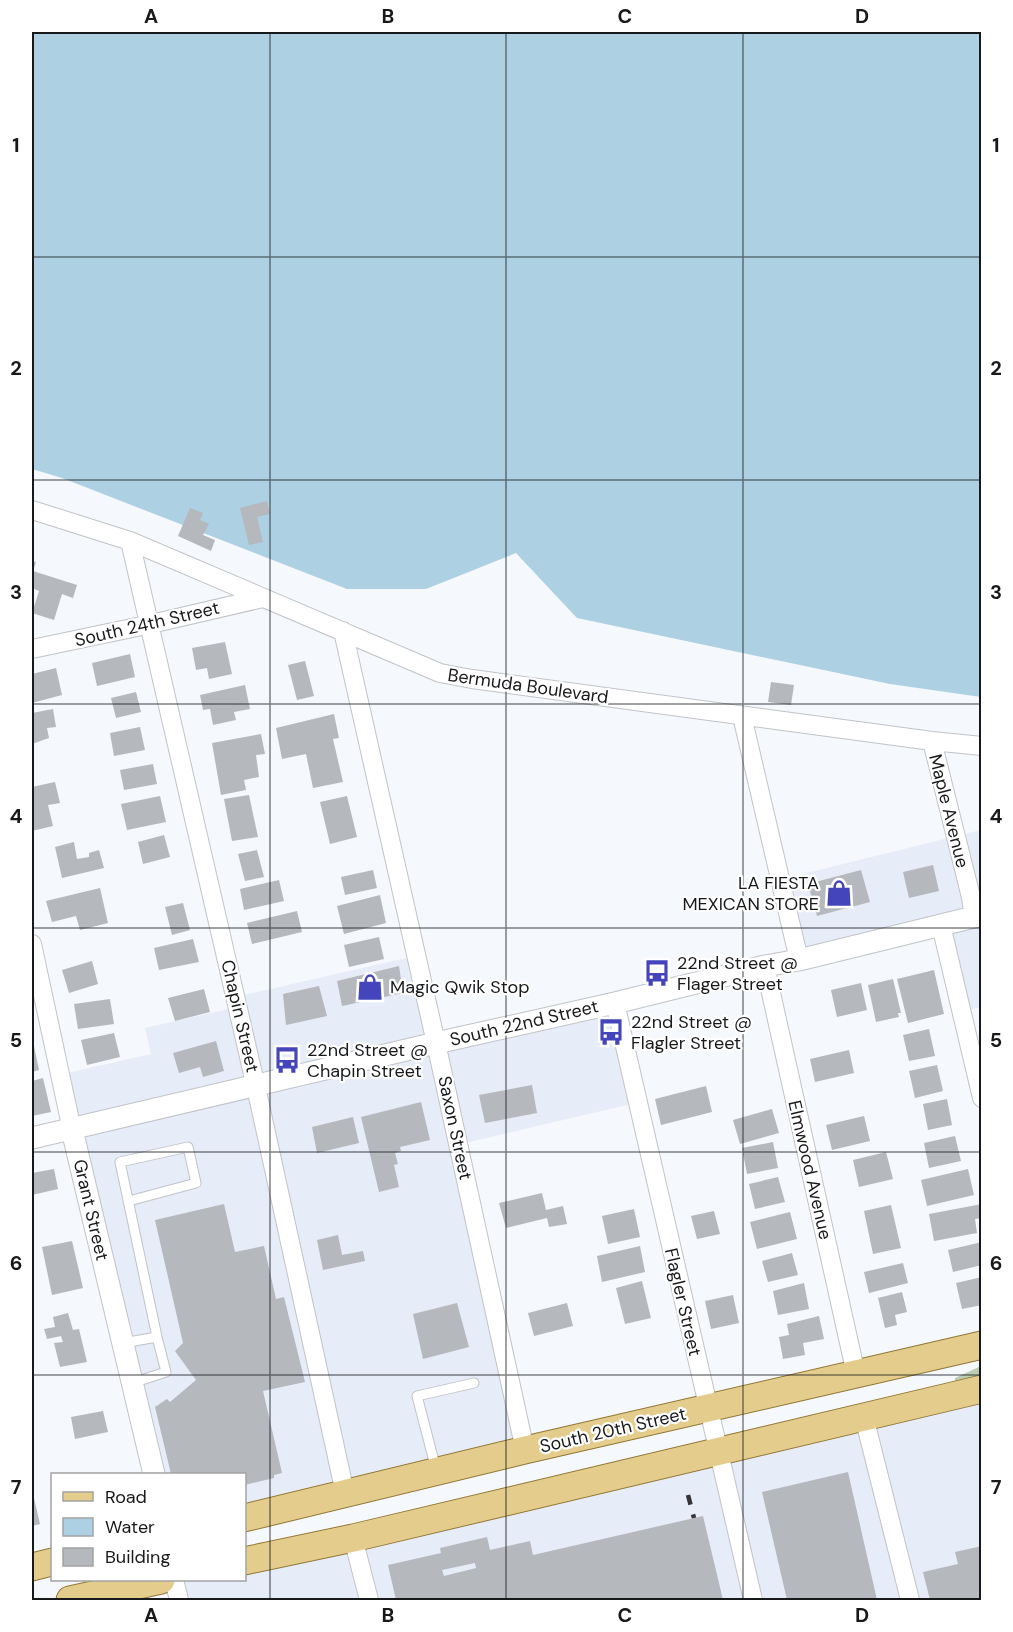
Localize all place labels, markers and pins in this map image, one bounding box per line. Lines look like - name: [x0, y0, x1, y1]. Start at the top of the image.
- place label: LA FIESTA MEXICAN STORE: [682, 871, 819, 916]
- shop icon: LA FIESTA MEXICAN STORE: [824, 878, 854, 908]
- place label: 22nd Street @ Flager Street: [677, 951, 798, 996]
- bus stop icon: 22nd Street @ Flager Street: [642, 958, 672, 988]
- shop icon: Magic Qwik Stop: [355, 972, 385, 1002]
- place label: Magic Qwik Stop: [390, 975, 529, 999]
- place label: 22nd Street @ Flagler Street: [631, 1010, 752, 1055]
- bus stop icon: 22nd Street @ Flagler Street: [596, 1017, 626, 1047]
- place label: 22nd Street @ Chapin Street: [307, 1038, 428, 1083]
- bus stop icon: 22nd Street @ Chapin Street: [272, 1045, 302, 1075]

